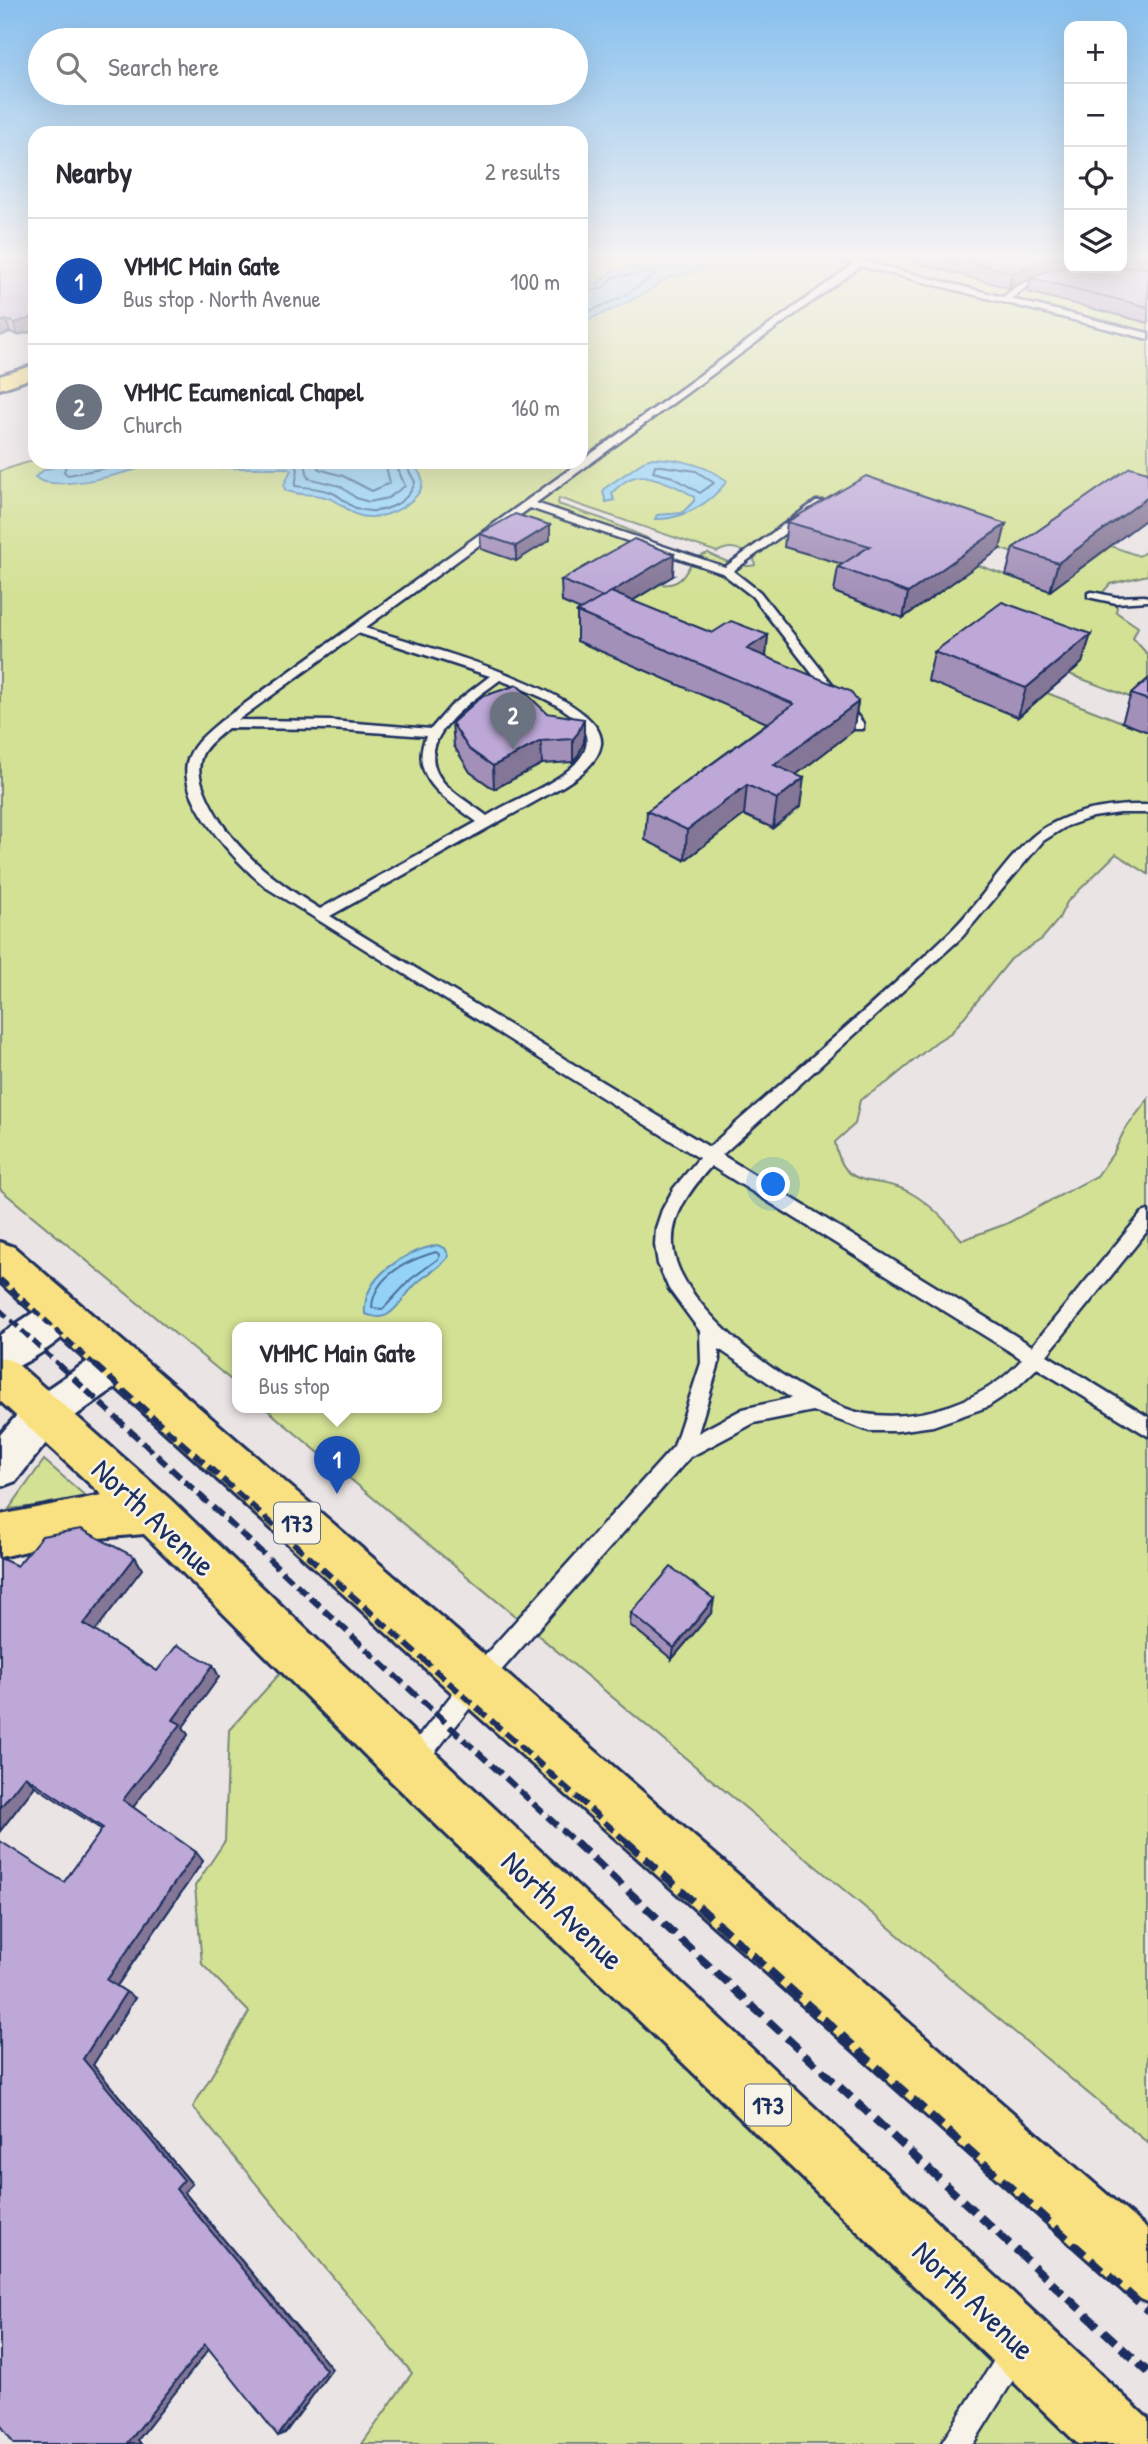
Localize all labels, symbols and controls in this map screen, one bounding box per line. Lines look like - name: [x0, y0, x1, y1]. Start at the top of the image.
- map controls: [1064, 21, 1127, 273]
- button: +: [1064, 21, 1127, 84]
- search box: [28, 28, 588, 105]
- icon: search: [52, 48, 90, 86]
- text: Search here: [108, 49, 219, 84]
- button: −: [1064, 84, 1127, 147]
- button: locate: [1064, 147, 1127, 210]
- text: Nearby: [56, 152, 132, 192]
- text: 2 results: [485, 156, 560, 187]
- button: layers: [1064, 210, 1127, 273]
- text: VMMC Main Gate: [123, 248, 280, 283]
- text: 1: [75, 266, 83, 297]
- text: 100 m: [510, 266, 560, 297]
- text: Bus stop · North Avenue: [123, 283, 321, 314]
- text: VMMC Ecumenical Chapel: [123, 374, 363, 409]
- text: 2: [74, 392, 84, 423]
- text: 160 m: [511, 392, 560, 423]
- text: Church: [123, 409, 182, 440]
- pin: 2: [490, 692, 536, 750]
- your location: [756, 1167, 790, 1201]
- popup: [232, 1322, 442, 1413]
- text: VMMC Main Gate: [259, 1335, 415, 1370]
- text: Bus stop: [259, 1370, 329, 1401]
- pin: 1: [314, 1436, 360, 1494]
- street label: North Avenue: [83, 1448, 226, 1586]
- road number: 173: [274, 1503, 320, 1544]
- street label: North Avenue: [492, 1841, 634, 1980]
- road number: 173: [745, 2084, 791, 2126]
- street label: North Avenue: [903, 2231, 1045, 2370]

